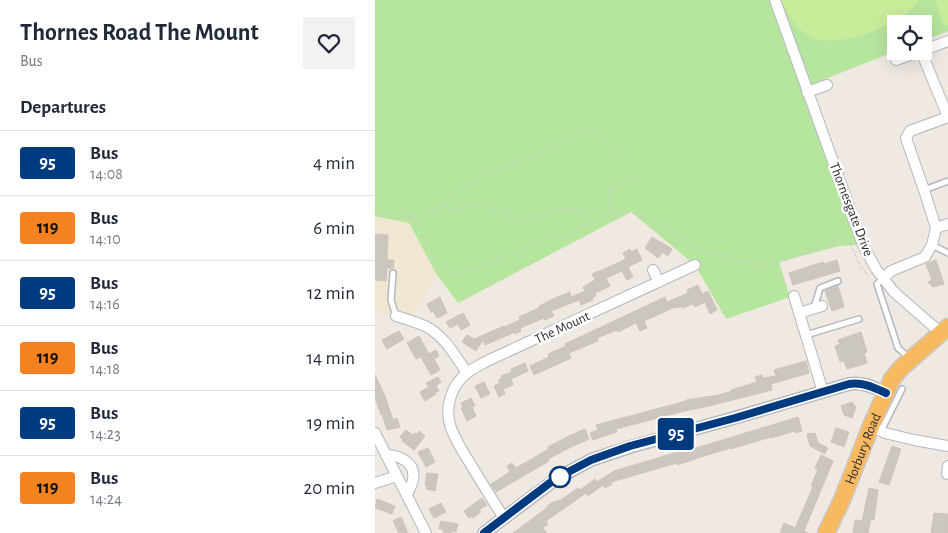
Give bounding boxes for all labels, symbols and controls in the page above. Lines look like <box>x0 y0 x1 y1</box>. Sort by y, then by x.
map controls <box>887 15 932 60</box>
button: locate <box>887 15 932 60</box>
button: heart <box>303 17 355 69</box>
text: Thornes Road The Mount <box>20 21 259 45</box>
text: Bus <box>20 53 43 69</box>
text: Departures <box>20 98 106 117</box>
text: Bus <box>90 144 118 163</box>
text: 95 <box>39 154 56 172</box>
text: 4 min <box>313 154 355 173</box>
street label: Thornesgate Drive <box>827 160 875 258</box>
text: 14:08 <box>90 166 123 182</box>
text: Bus <box>90 209 118 228</box>
text: 119 <box>37 219 58 237</box>
text: 6 min <box>313 219 355 238</box>
text: 14:10 <box>90 231 121 247</box>
text: Bus <box>90 274 118 293</box>
text: 95 <box>39 284 56 302</box>
text: 12 min <box>307 284 355 303</box>
text: 14:16 <box>90 296 120 312</box>
street label: The Mount <box>533 309 593 347</box>
text: Bus <box>90 339 118 358</box>
text: 119 <box>37 349 58 367</box>
text: 14 min <box>307 349 355 368</box>
text: 14:18 <box>90 361 120 377</box>
text: Bus <box>90 404 118 423</box>
street label: Horbury Road <box>843 411 884 487</box>
text: 95 <box>39 414 56 432</box>
text: 19 min <box>307 414 355 433</box>
line badge: 95 <box>653 418 699 450</box>
text: 95 <box>668 425 684 443</box>
text: 14:23 <box>90 426 121 442</box>
unlabelled marker <box>549 466 571 488</box>
text: Bus <box>90 469 118 488</box>
text: 119 <box>37 479 58 497</box>
text: 20 min <box>304 479 355 498</box>
text: 14:24 <box>90 491 122 507</box>

